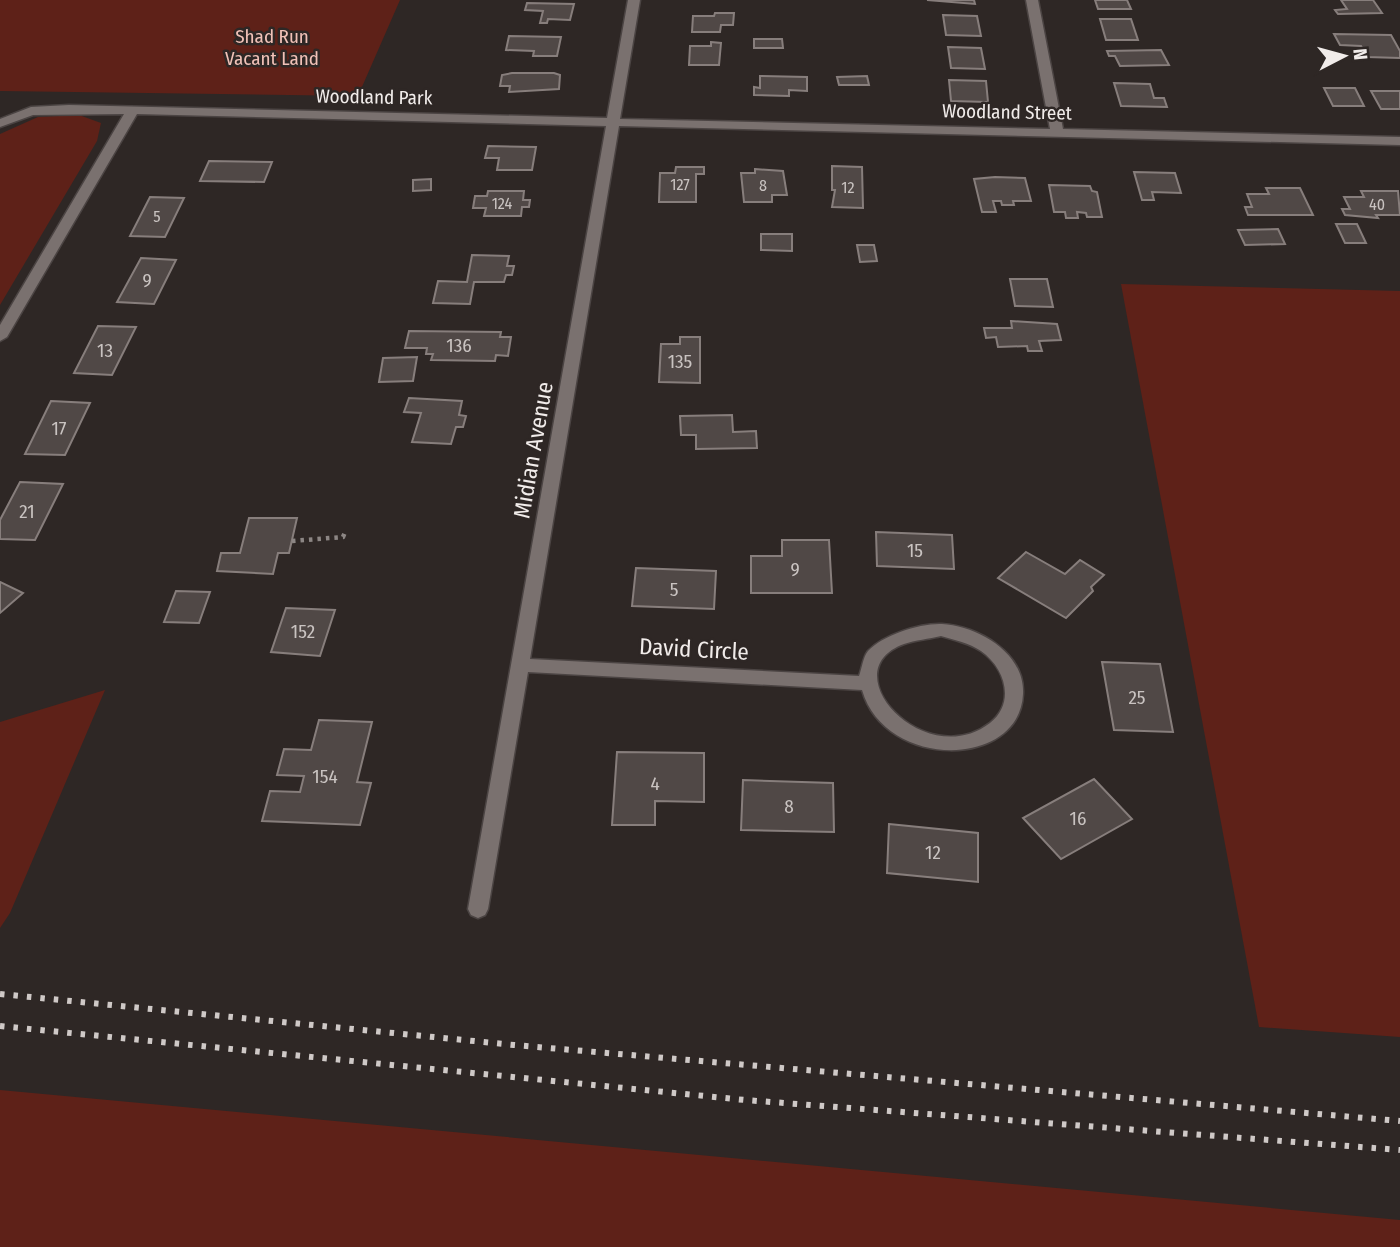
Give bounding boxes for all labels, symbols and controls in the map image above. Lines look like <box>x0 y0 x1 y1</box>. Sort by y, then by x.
north arrow <box>1309 21 1379 91</box>
park label: Shad Run Vacant Land <box>225 25 319 70</box>
text: N <box>1348 47 1372 61</box>
street label: Woodland Park <box>315 84 433 110</box>
street label: Woodland Street <box>942 99 1073 125</box>
house number: 127 <box>670 175 690 194</box>
house number: 8 <box>759 176 767 195</box>
house number: 12 <box>841 178 855 197</box>
house number: 124 <box>492 194 513 213</box>
house number: 40 <box>1369 195 1385 214</box>
house number: 5 <box>153 207 161 226</box>
house number: 9 <box>142 269 152 292</box>
house number: 136 <box>446 334 472 357</box>
house number: 13 <box>97 339 113 362</box>
house number: 135 <box>668 350 692 373</box>
street label: Midian Avenue <box>507 380 559 520</box>
house number: 17 <box>51 417 67 440</box>
house number: 21 <box>19 500 35 523</box>
house number: 15 <box>907 539 923 562</box>
house number: 9 <box>790 558 800 581</box>
house number: 5 <box>670 578 678 601</box>
house number: 152 <box>291 620 315 643</box>
street label: David Circle <box>638 632 750 666</box>
house number: 25 <box>1128 686 1146 709</box>
house number: 154 <box>312 765 338 788</box>
house number: 4 <box>650 772 660 795</box>
house number: 8 <box>784 795 794 818</box>
house number: 16 <box>1070 807 1086 830</box>
house number: 12 <box>925 841 941 864</box>

